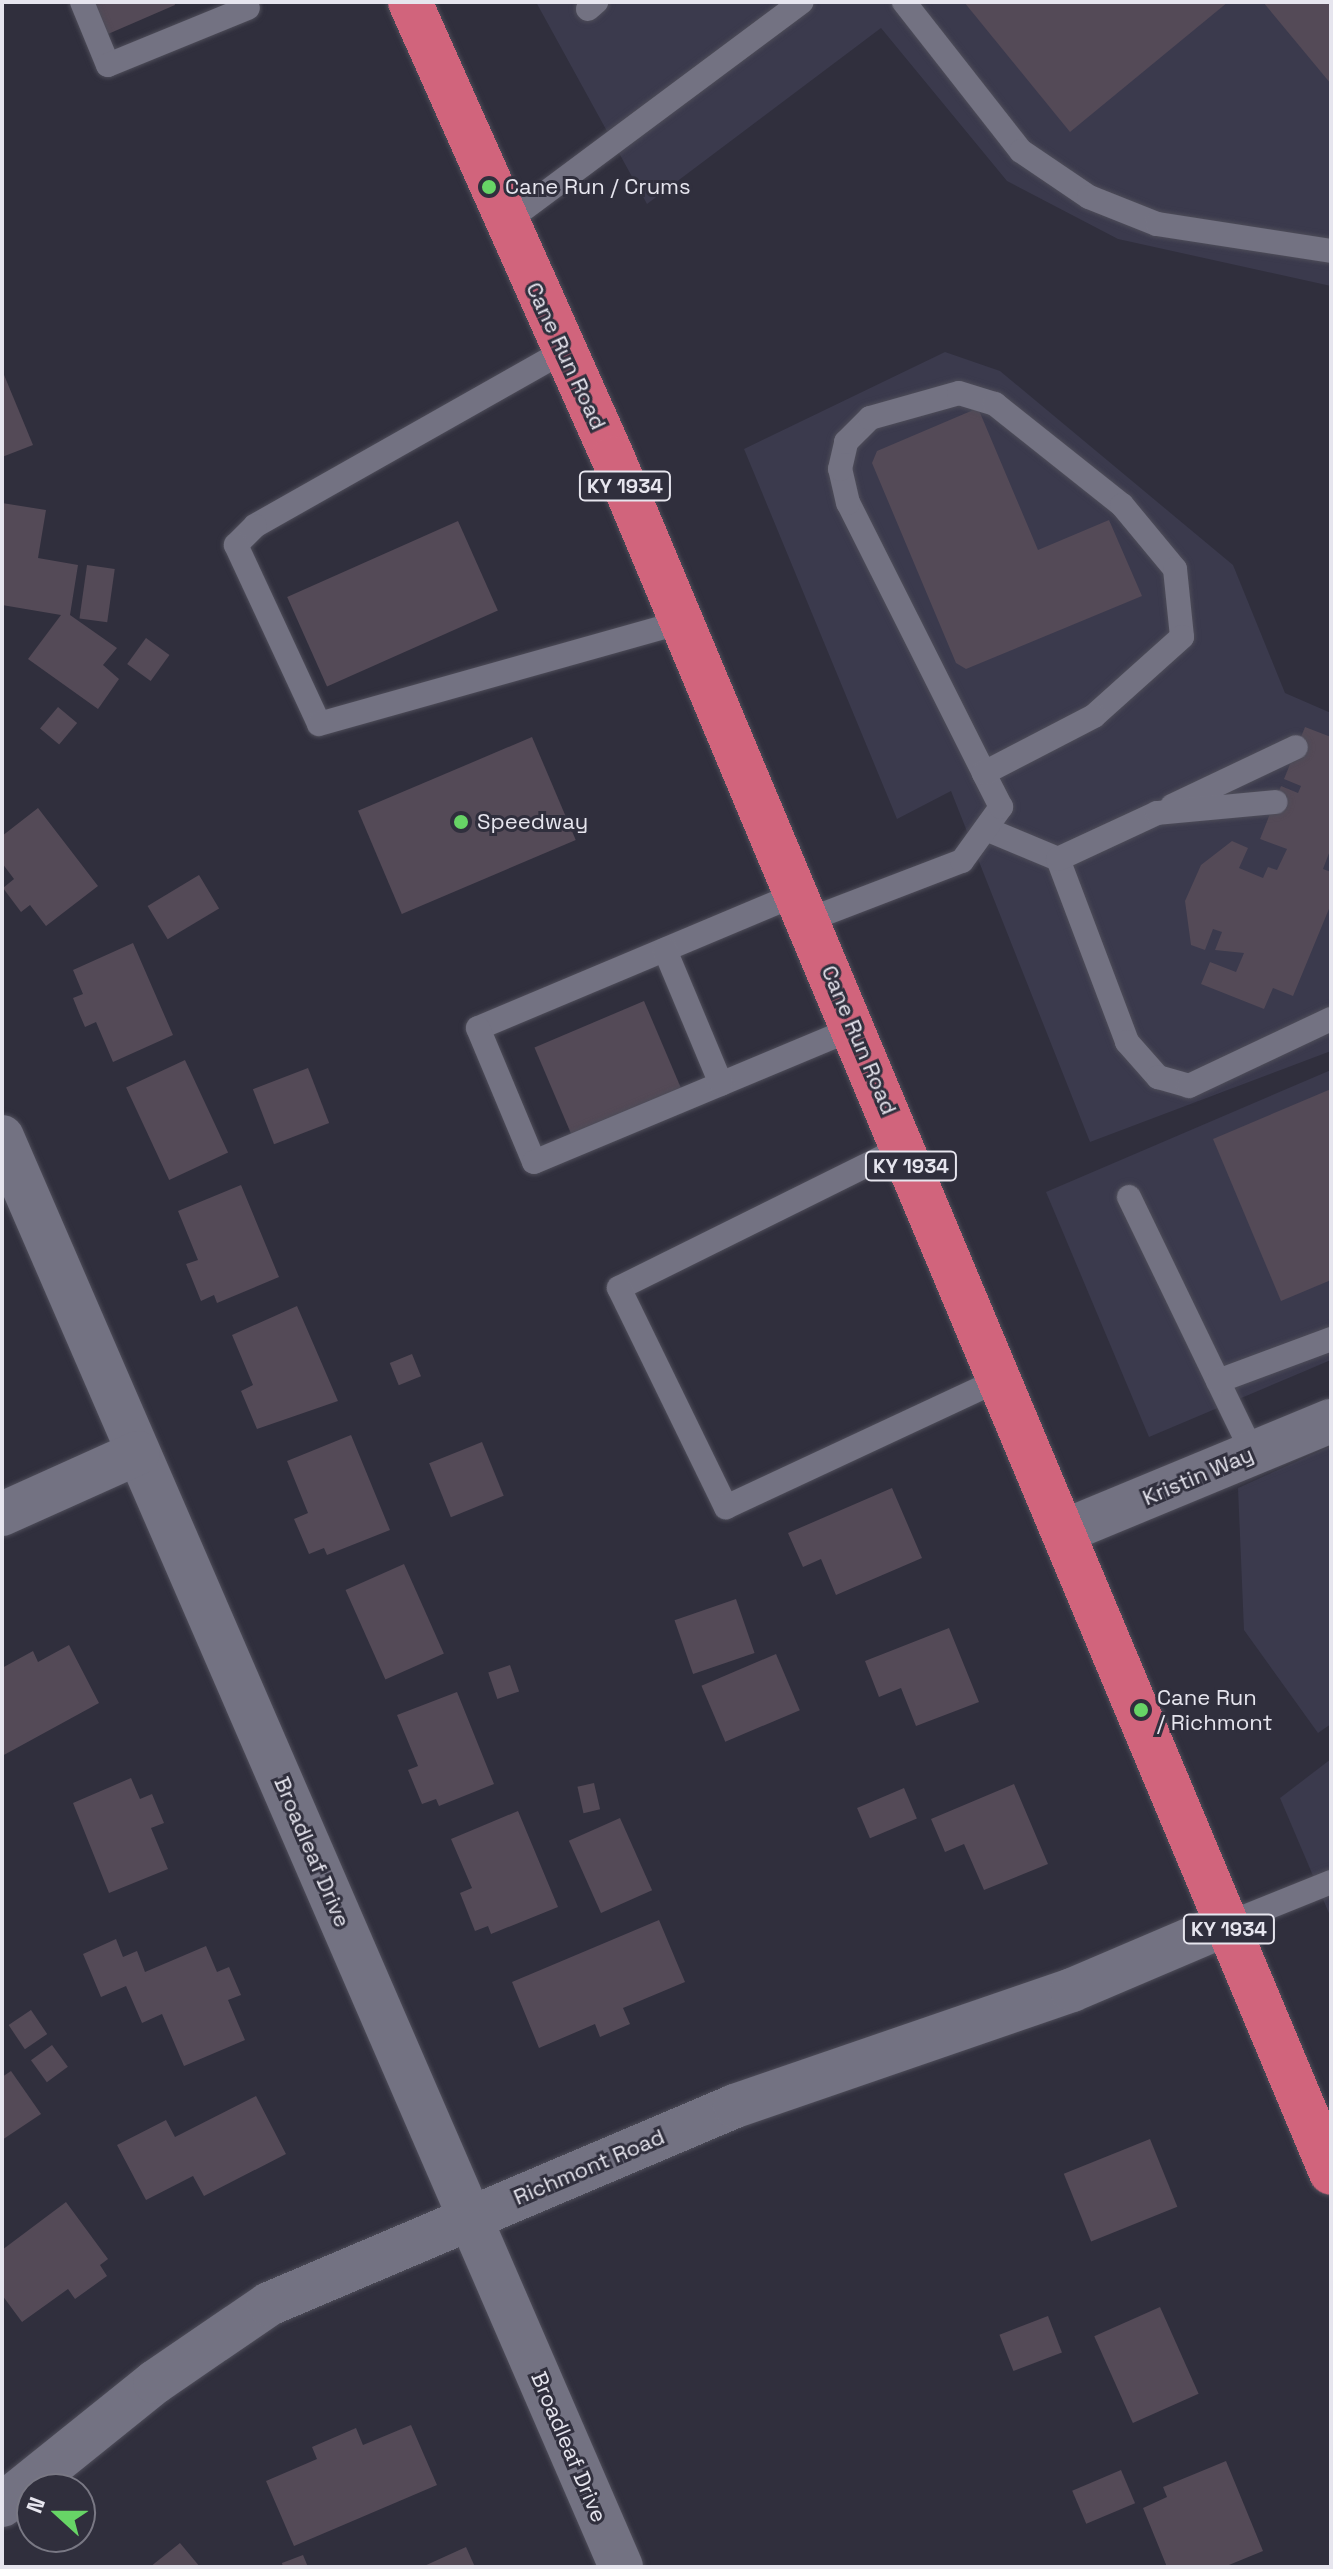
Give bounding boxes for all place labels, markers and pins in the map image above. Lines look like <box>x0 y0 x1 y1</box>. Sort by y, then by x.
place label: Cane Run / Crums <box>505 174 691 200</box>
marker: Cane Run / Crums <box>480 178 498 196</box>
place label: Speedway <box>477 809 588 835</box>
marker: Speedway <box>452 813 470 831</box>
place label: Cane Run / Richmont <box>1157 1684 1273 1736</box>
marker: Cane Run / Richmont <box>1132 1701 1150 1719</box>

